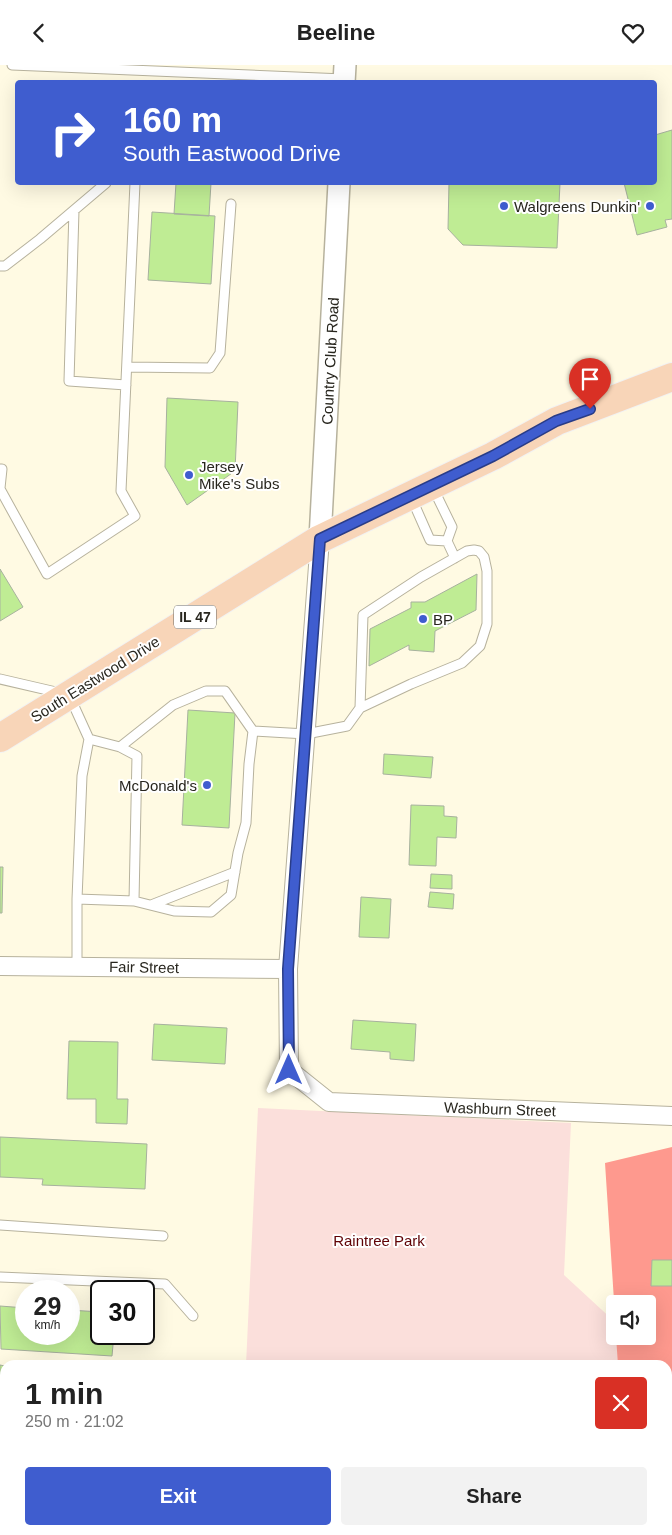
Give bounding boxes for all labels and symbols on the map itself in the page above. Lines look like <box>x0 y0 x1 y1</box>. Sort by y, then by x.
place label: Walgreens <box>514 198 585 215</box>
place label: Dunkin' <box>590 198 640 215</box>
marker: Walgreens <box>498 200 510 212</box>
marker: Dunkin' <box>644 200 656 212</box>
street label: Country Club Road <box>318 297 342 425</box>
pin <box>569 358 611 409</box>
place label: Jersey Mike's Subs <box>199 458 279 492</box>
marker: Jersey Mike's Subs <box>183 469 195 481</box>
road number: IL 47 <box>174 605 216 629</box>
place label: BP <box>433 611 453 628</box>
marker: BP <box>417 613 429 625</box>
street label: South Eastwood Drive <box>28 632 162 726</box>
place label: McDonald's <box>119 777 197 794</box>
marker: McDonald's <box>201 779 213 791</box>
street label: Fair Street <box>109 958 180 976</box>
position arrow <box>262 1043 314 1095</box>
street label: Washburn Street <box>444 1099 557 1119</box>
park label: Raintree Park <box>333 1232 425 1249</box>
speed limit sign: 30 <box>90 1280 155 1345</box>

